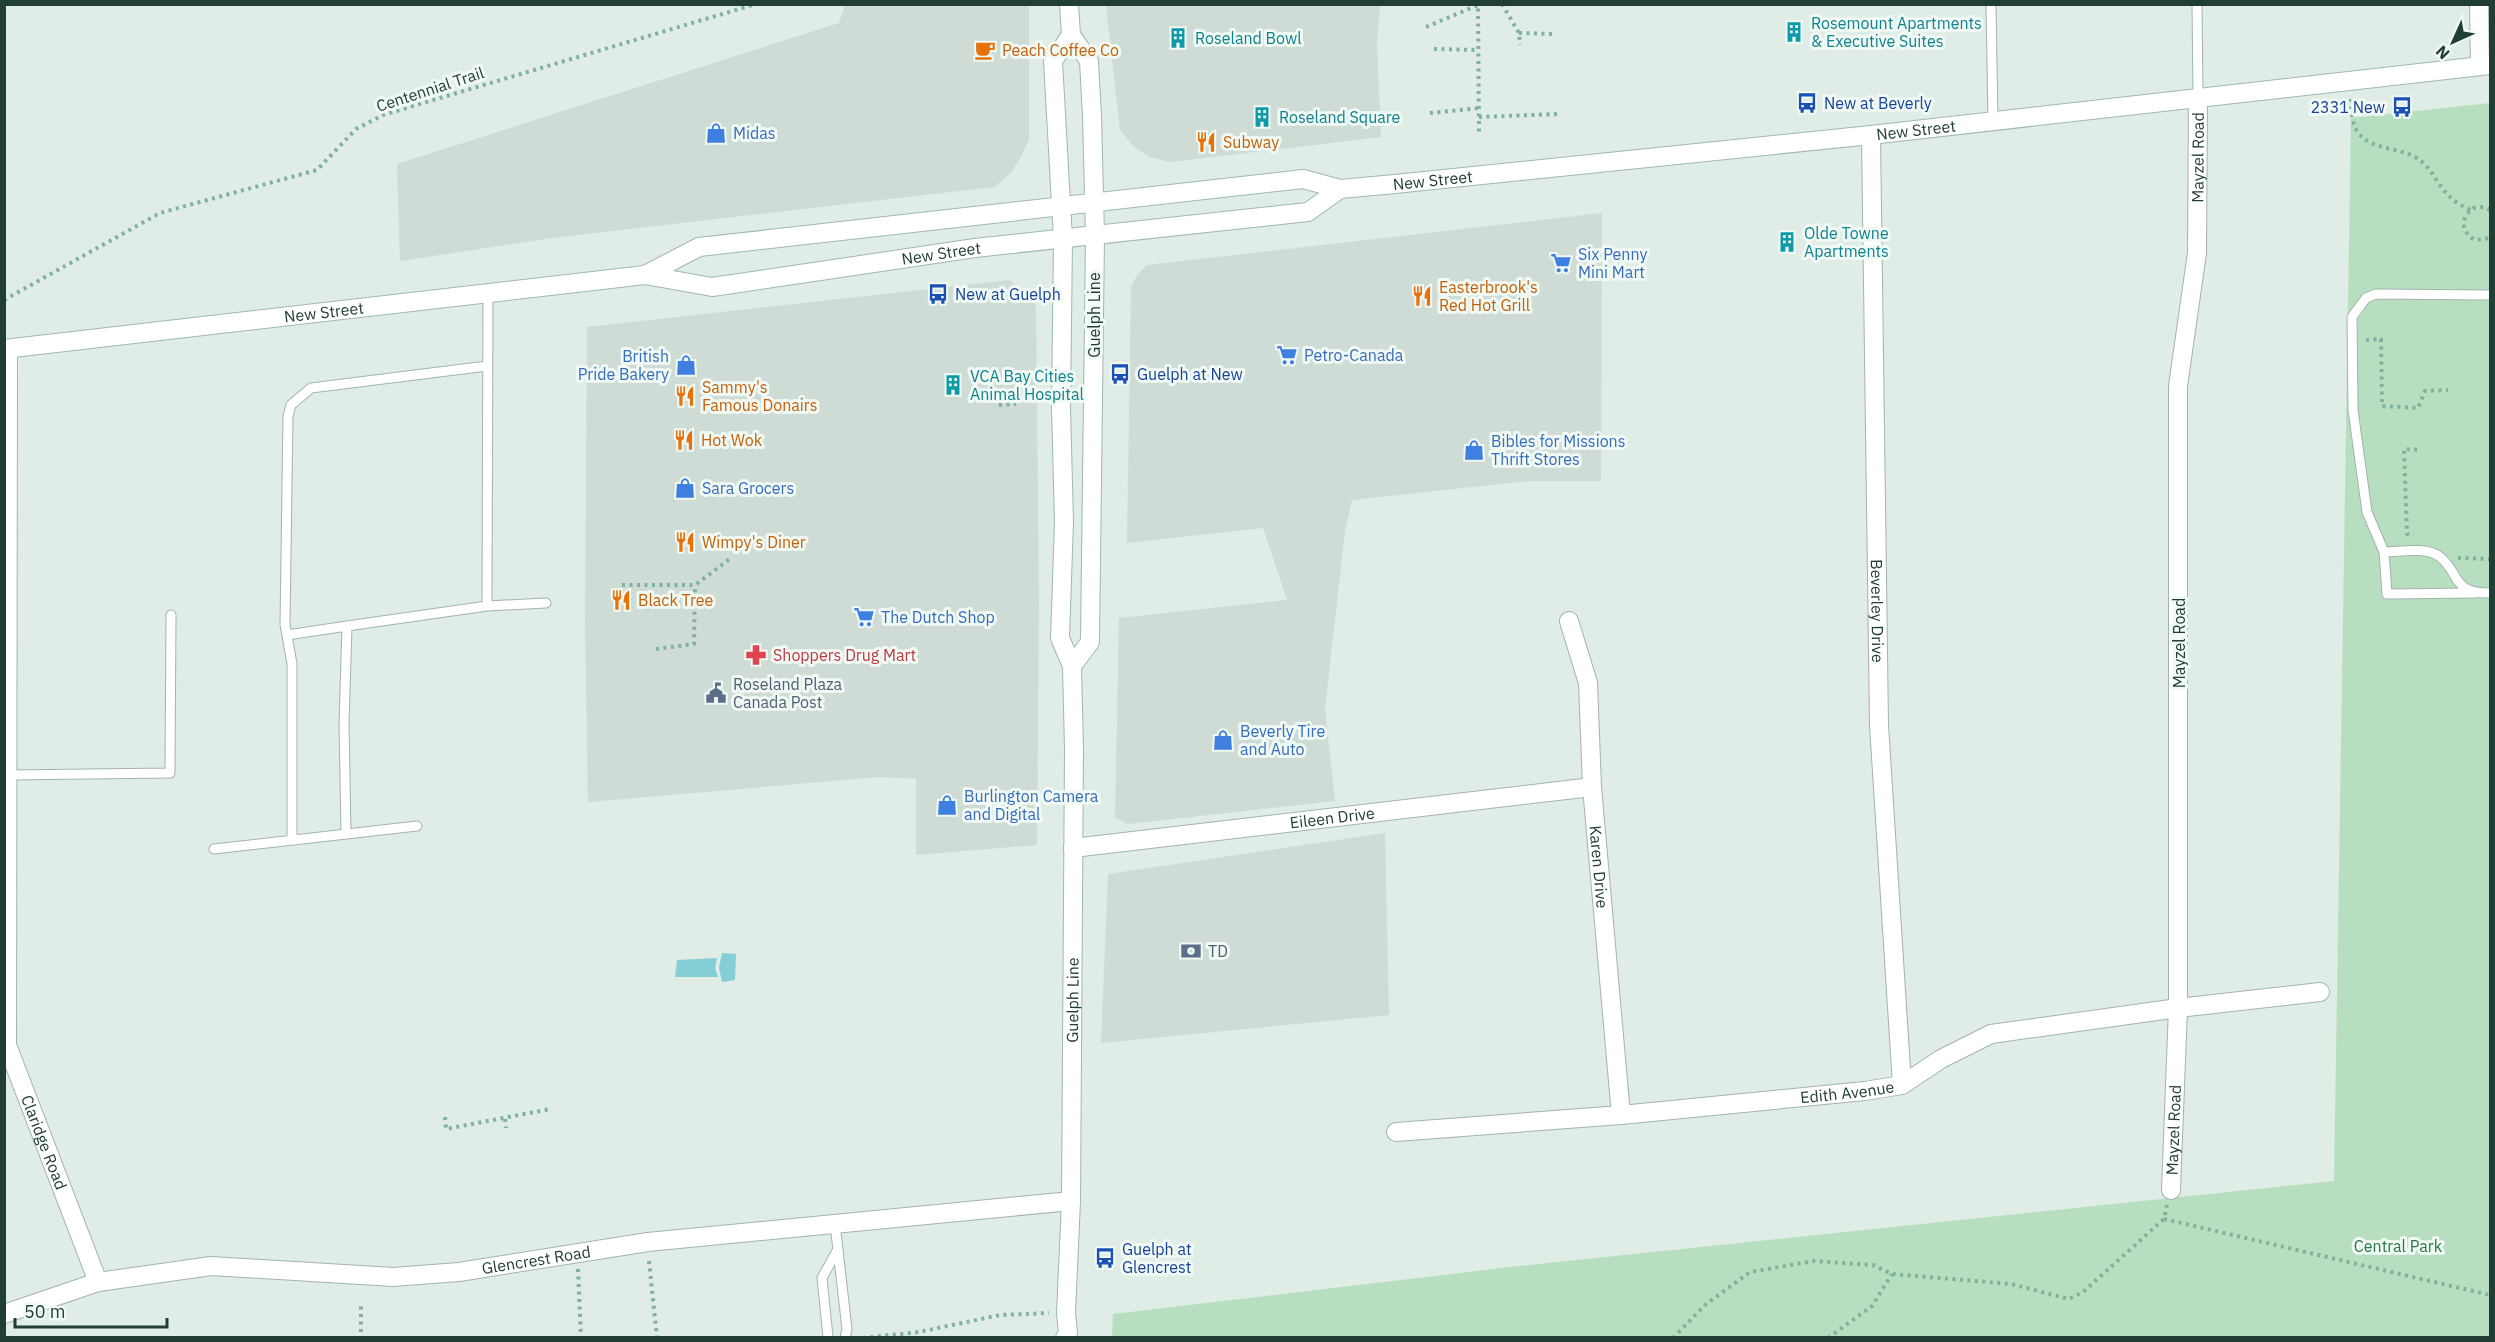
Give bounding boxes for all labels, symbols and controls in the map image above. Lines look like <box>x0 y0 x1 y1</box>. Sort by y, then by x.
north arrow <box>2423 12 2483 72</box>
place label: Rosemount Apartments & Executive Suites <box>1811 13 1982 51</box>
building icon: Rosemount Apartments & Executive Suites <box>1782 20 1806 44</box>
building icon: Roseland Bowl <box>1166 26 1190 50</box>
place label: Roseland Bowl <box>1195 28 1302 48</box>
cafe icon: Peach Coffee Co <box>973 38 997 62</box>
place label: Peach Coffee Co <box>1002 40 1119 60</box>
text: N <box>2431 41 2454 64</box>
street label: Centennial Trail <box>374 62 486 116</box>
bus stop icon: New at Beverly <box>1795 91 1819 115</box>
place label: New at Beverly <box>1824 93 1932 113</box>
bus stop icon: 2331 New <box>2390 95 2414 119</box>
place label: 2331 New <box>2311 97 2385 117</box>
building icon: Roseland Square <box>1250 105 1274 129</box>
place label: Roseland Square <box>1279 107 1401 127</box>
street label: Mayzel Road <box>2187 112 2208 203</box>
street label: New Street <box>1875 115 1957 144</box>
shop icon: Midas <box>704 121 728 145</box>
place label: Midas <box>733 123 776 143</box>
restaurant icon: Subway <box>1194 130 1218 154</box>
place label: Subway <box>1223 132 1279 152</box>
street label: New Street <box>1392 166 1473 194</box>
place label: Olde Towne Apartments <box>1804 223 1889 261</box>
building icon: Olde Towne Apartments <box>1775 230 1799 254</box>
street label: New Street <box>900 237 982 269</box>
place label: Six Penny Mini Mart <box>1578 244 1647 282</box>
supermarket icon: Six Penny Mini Mart <box>1549 251 1573 275</box>
street label: Guelph Line <box>1084 272 1104 358</box>
place label: Easterbrook's Red Hot Grill <box>1439 277 1538 315</box>
bus stop icon: New at Guelph <box>926 282 950 306</box>
place label: New at Guelph <box>955 284 1061 304</box>
restaurant icon: Easterbrook's Red Hot Grill <box>1410 284 1434 308</box>
street label: New Street <box>283 298 365 327</box>
supermarket icon: Petro-Canada <box>1275 343 1299 367</box>
place label: Petro-Canada <box>1304 345 1404 365</box>
place label: British Pride Bakery <box>578 346 669 384</box>
shop icon: British Pride Bakery <box>674 353 698 377</box>
bus stop icon: Guelph at New <box>1108 362 1132 386</box>
place label: Guelph at New <box>1137 364 1243 384</box>
place label: VCA Bay Cities Animal Hospital <box>970 366 1084 404</box>
building icon: VCA Bay Cities Animal Hospital <box>941 373 965 397</box>
place label: Sammy's Famous Donairs <box>702 377 817 415</box>
restaurant icon: Sammy's Famous Donairs <box>673 384 697 408</box>
restaurant icon: Hot Wok <box>672 428 696 452</box>
place label: Hot Wok <box>701 430 763 450</box>
place label: Bibles for Missions Thrift Stores <box>1491 431 1625 469</box>
shop icon: Bibles for Missions Thrift Stores <box>1462 438 1486 462</box>
shop icon: Sara Grocers <box>673 476 697 500</box>
place label: Sara Grocers <box>702 478 794 498</box>
restaurant icon: Wimpy's Diner <box>673 530 697 554</box>
place label: Wimpy's Diner <box>702 532 806 552</box>
street label: Beverley Drive <box>1867 559 1888 663</box>
restaurant icon: Black Tree <box>609 588 633 612</box>
place label: Black Tree <box>638 590 714 610</box>
street label: Mayzel Road <box>2169 598 2189 688</box>
supermarket icon: The Dutch Shop <box>852 605 876 629</box>
place label: The Dutch Shop <box>881 607 995 627</box>
pharmacy icon: Shoppers Drug Mart <box>744 643 768 667</box>
place label: Shoppers Drug Mart <box>773 645 916 665</box>
place label: Roseland Plaza Canada Post <box>733 674 843 712</box>
public building icon: Roseland Plaza Canada Post <box>704 681 728 705</box>
place label: Beverly Tire and Auto <box>1240 721 1325 759</box>
shop icon: Beverly Tire and Auto <box>1211 728 1235 752</box>
place label: Burlington Camera and Digital <box>964 786 1099 824</box>
shop icon: Burlington Camera and Digital <box>935 793 959 817</box>
street label: Eileen Drive <box>1289 803 1376 832</box>
street label: Karen Drive <box>1585 824 1613 909</box>
bank icon: TD <box>1179 939 1203 963</box>
place label: TD <box>1208 941 1228 961</box>
street label: Guelph Line <box>1062 957 1083 1043</box>
street label: Edith Avenue <box>1799 1076 1896 1107</box>
street label: Mayzel Road <box>2162 1084 2185 1176</box>
street label: Claridge Road <box>17 1092 71 1192</box>
park label: Central Park <box>2354 1236 2443 1256</box>
place label: Guelph at Glencrest <box>1122 1239 1192 1277</box>
street label: Glencrest Road <box>480 1241 592 1278</box>
bus stop icon: Guelph at Glencrest <box>1093 1246 1117 1270</box>
scale bar <box>15 1291 166 1329</box>
text: 50 m <box>24 1300 66 1323</box>

